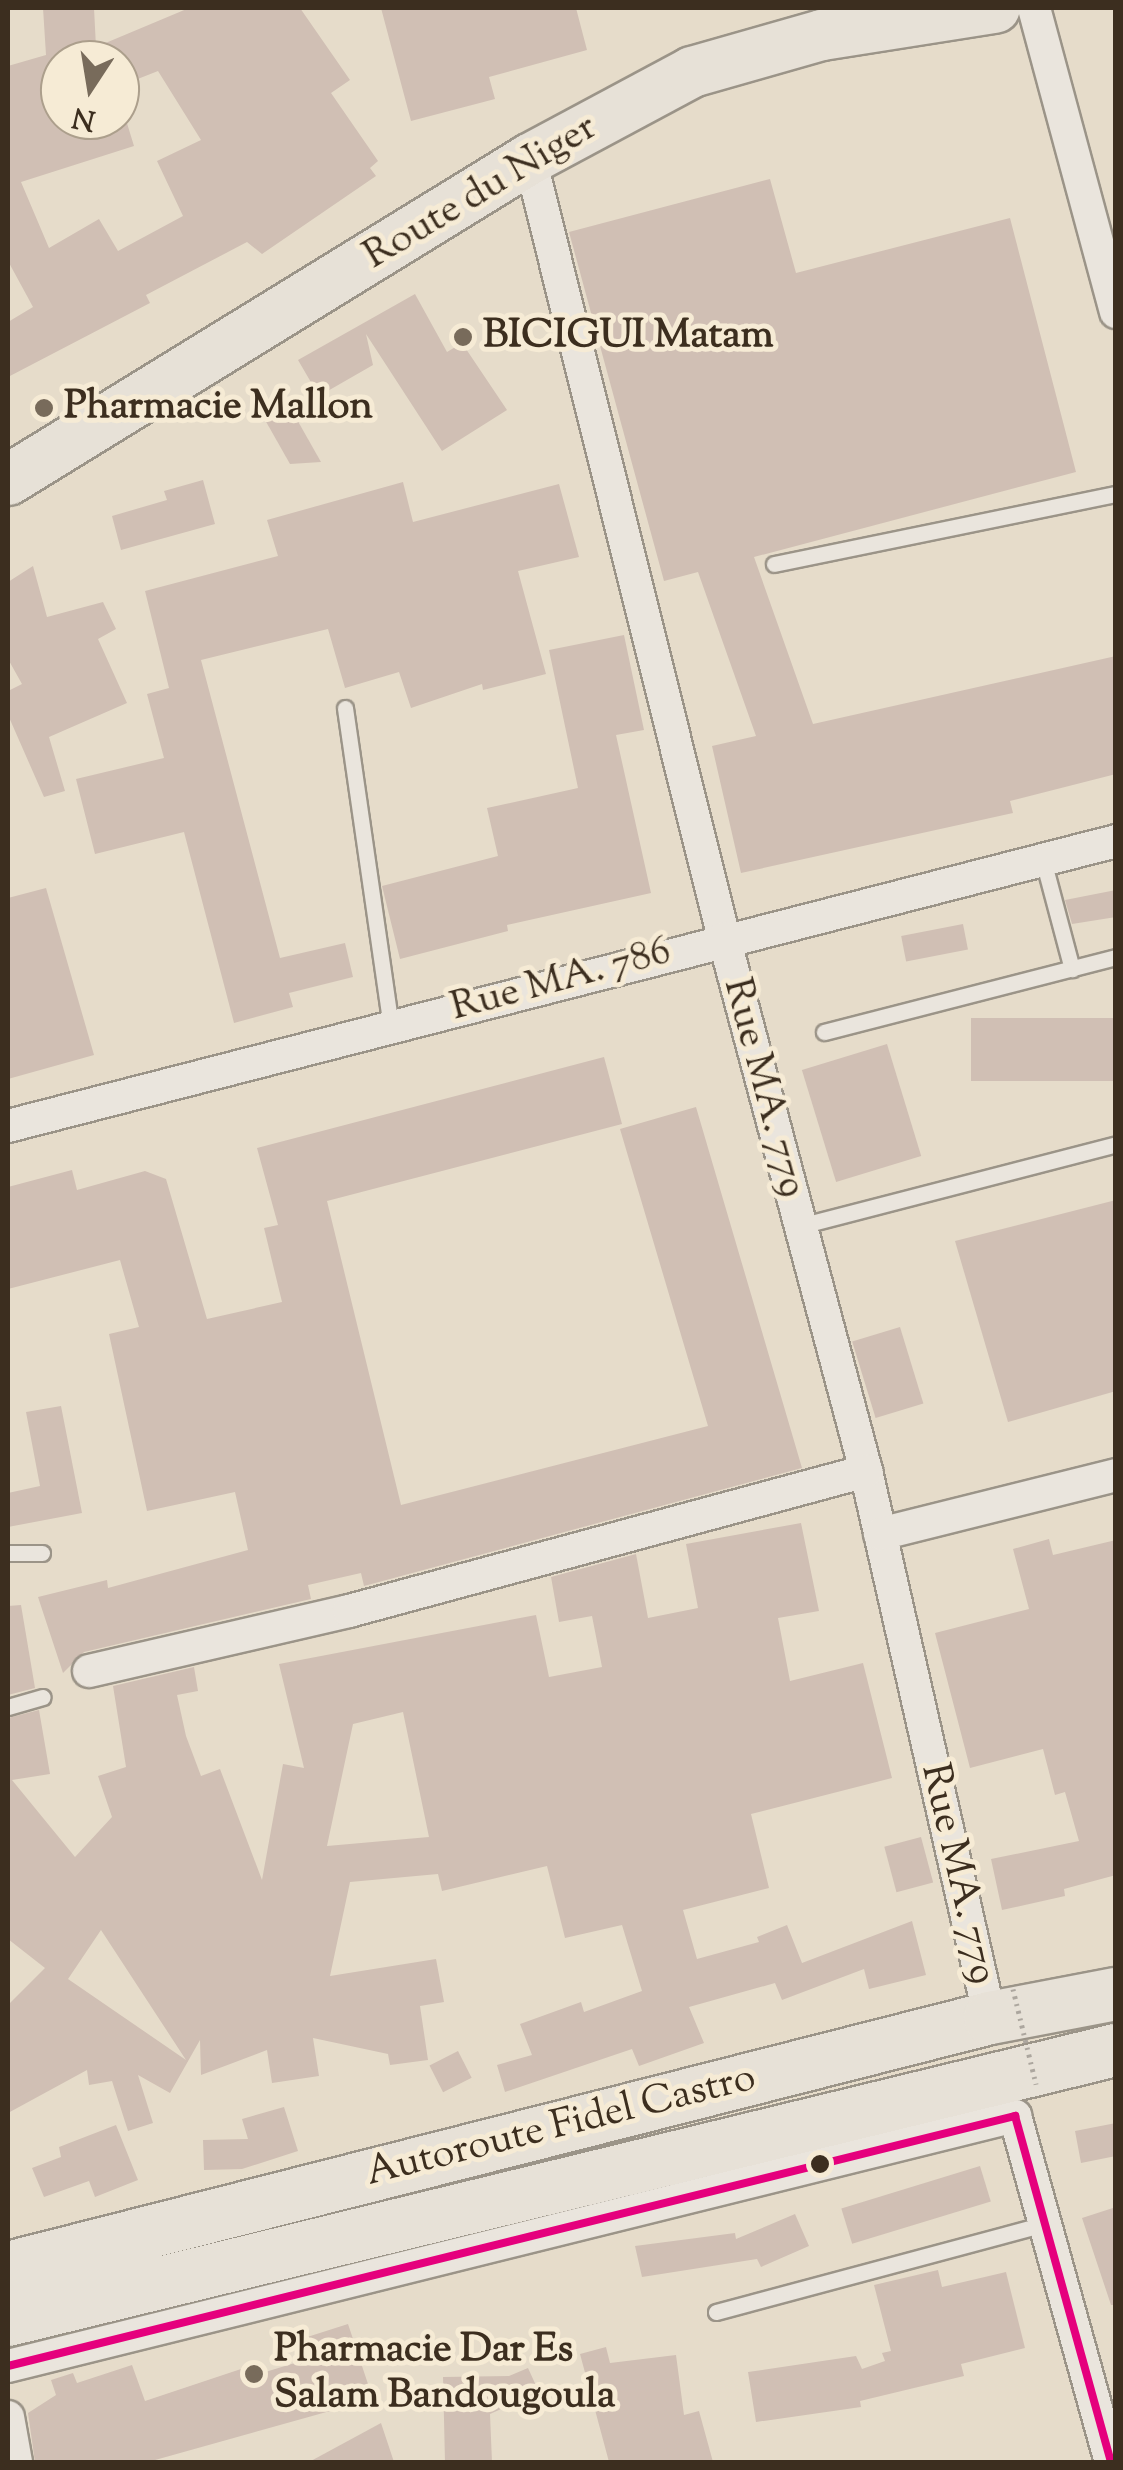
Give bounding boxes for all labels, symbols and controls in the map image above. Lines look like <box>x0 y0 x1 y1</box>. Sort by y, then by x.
north arrow <box>40 40 140 140</box>
text: N <box>69 96 99 139</box>
street label: Route du Niger <box>356 105 606 281</box>
place label: BICIGUI Matam <box>483 313 774 361</box>
marker: BICIGUI Matam <box>452 326 474 348</box>
place label: Pharmacie Mallon <box>64 384 373 432</box>
marker: Pharmacie Mallon <box>33 397 55 419</box>
street label: Rue MA. 786 <box>446 929 676 1033</box>
street label: Rue MA. 779 <box>711 973 815 1203</box>
street label: Rue MA. 779 <box>908 1759 1006 1989</box>
street label: Autoroute Fidel Castro <box>361 2055 761 2199</box>
unlabelled marker <box>810 2154 830 2174</box>
place label: Pharmacie Dar Es Salam Bandougoula <box>274 2327 615 2421</box>
marker: Pharmacie Dar Es Salam Bandougoula <box>243 2363 265 2385</box>

